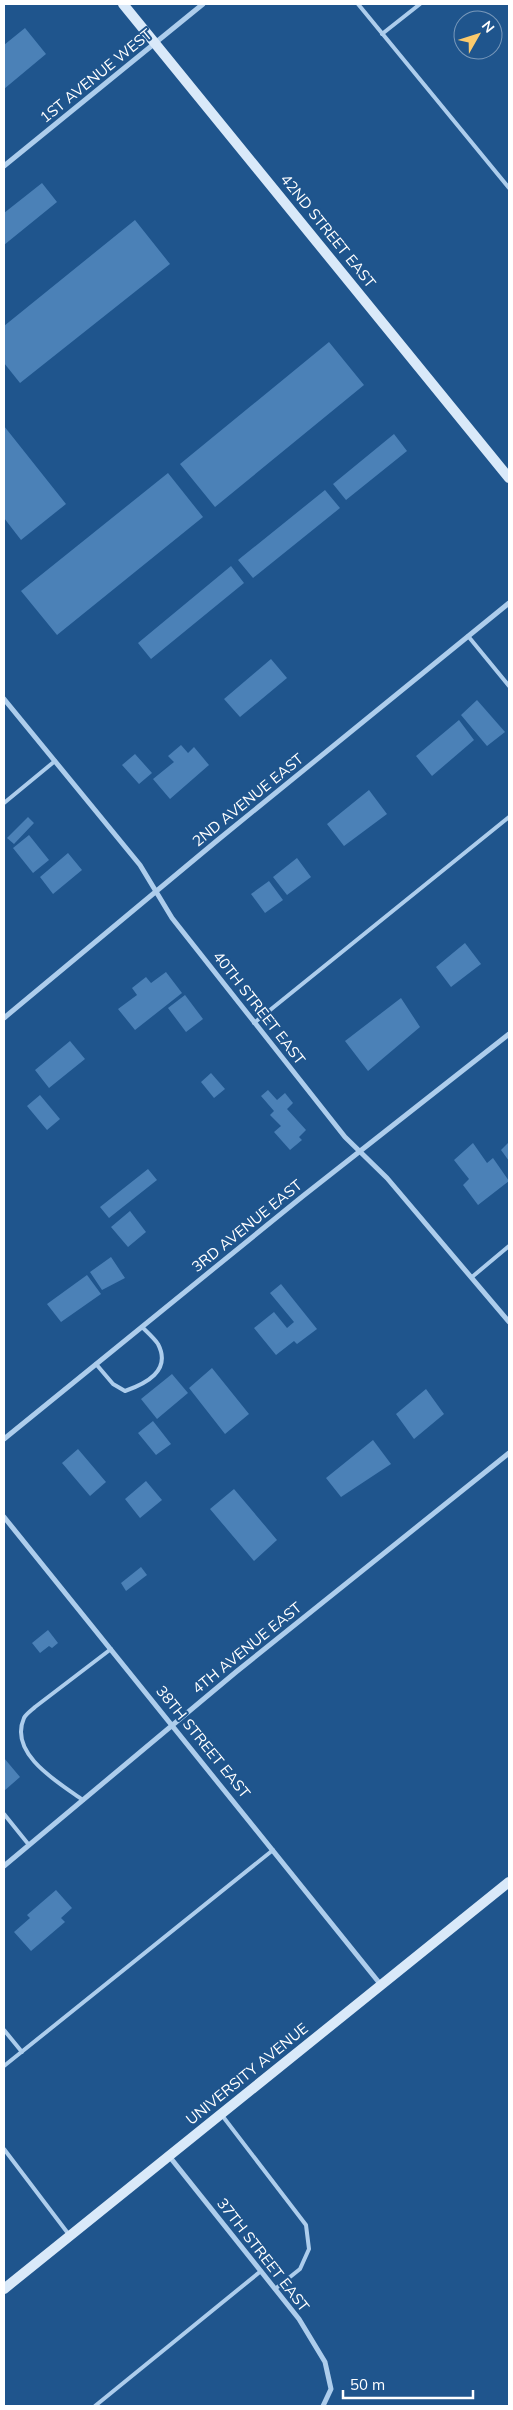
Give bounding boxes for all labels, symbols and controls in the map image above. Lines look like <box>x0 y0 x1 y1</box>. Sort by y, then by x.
north arrow <box>453 10 503 60</box>
text: N <box>478 17 498 37</box>
street label: 1ST AVENUE WEST <box>36 24 156 127</box>
street label: 42ND STREET EAST <box>277 170 380 291</box>
street label: 2ND AVENUE EAST <box>188 749 307 850</box>
street label: 40TH STREET EAST <box>209 947 310 1068</box>
street label: 3RD AVENUE EAST <box>188 1175 306 1276</box>
street label: 4TH AVENUE EAST <box>188 1598 305 1698</box>
street label: 38TH STREET EAST <box>152 1682 255 1802</box>
street label: UNIVERSITY AVENUE <box>182 2018 312 2129</box>
street label: 37TH STREET EAST <box>213 2194 314 2315</box>
scale bar <box>343 2368 473 2400</box>
text: 50 m <box>350 2375 385 2394</box>

